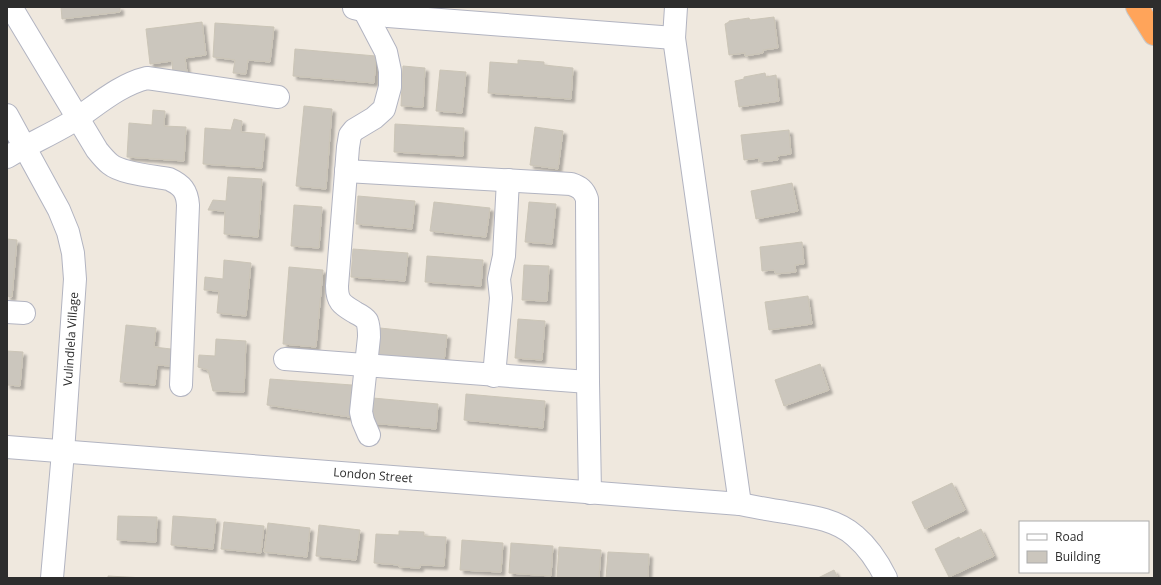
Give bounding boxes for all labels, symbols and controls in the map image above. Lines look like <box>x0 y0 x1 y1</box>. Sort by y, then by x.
street label: Vulindlela Village <box>59 291 82 386</box>
street label: London Street <box>333 463 413 487</box>
legend <box>1019 521 1149 573</box>
text: Road <box>1055 528 1084 545</box>
text: Building <box>1055 548 1101 565</box>

